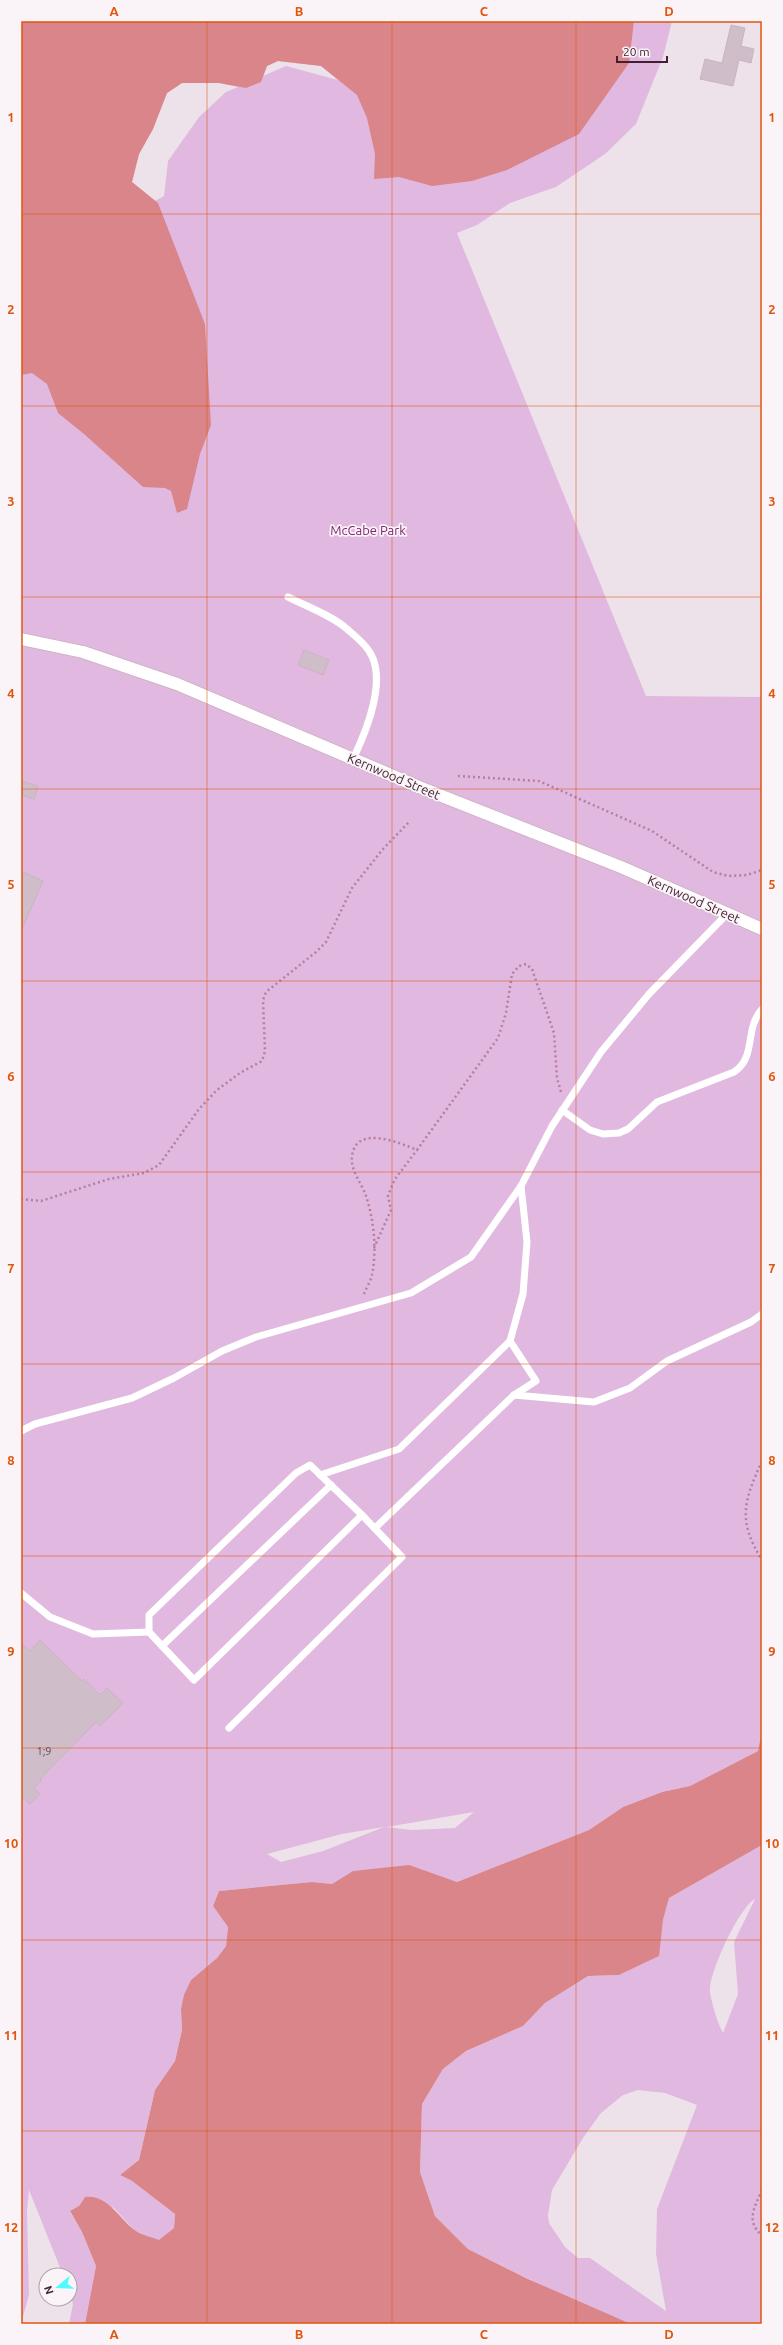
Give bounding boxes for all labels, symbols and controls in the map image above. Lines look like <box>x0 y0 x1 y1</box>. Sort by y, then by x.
text: A <box>109 4 119 18</box>
text: B <box>295 4 304 18</box>
text: C <box>480 4 489 18</box>
text: D <box>664 4 674 18</box>
scale bar <box>617 38 667 64</box>
text: 20 m <box>623 45 650 58</box>
text: 1 <box>7 110 15 124</box>
text: 1 <box>768 110 776 124</box>
text: 2 <box>7 302 15 316</box>
text: 2 <box>768 302 776 316</box>
text: 3 <box>7 494 15 508</box>
text: 3 <box>768 494 776 508</box>
park label: McCabe Park <box>330 523 406 537</box>
text: 4 <box>7 686 15 700</box>
text: 4 <box>768 686 776 700</box>
street label: Kernwood Street <box>345 750 443 802</box>
street label: Kernwood Street <box>646 872 742 926</box>
text: 5 <box>7 877 15 891</box>
text: 5 <box>768 877 776 891</box>
text: 6 <box>7 1069 15 1083</box>
text: 6 <box>768 1069 776 1083</box>
text: 7 <box>7 1261 15 1275</box>
text: 7 <box>768 1261 776 1275</box>
text: 8 <box>7 1453 15 1467</box>
text: 8 <box>768 1453 776 1467</box>
text: 9 <box>7 1644 15 1658</box>
text: 9 <box>768 1644 776 1658</box>
house number: 1;9 <box>36 1745 52 1757</box>
text: 10 <box>4 1836 18 1850</box>
text: 10 <box>765 1836 779 1850</box>
text: 11 <box>4 2028 18 2042</box>
text: 11 <box>765 2028 779 2042</box>
text: 12 <box>4 2220 18 2234</box>
text: 12 <box>765 2220 779 2234</box>
north arrow <box>38 2267 78 2307</box>
text: N <box>42 2284 56 2296</box>
text: A <box>109 2327 119 2341</box>
text: B <box>295 2327 304 2341</box>
text: C <box>480 2327 489 2341</box>
text: D <box>664 2327 674 2341</box>

